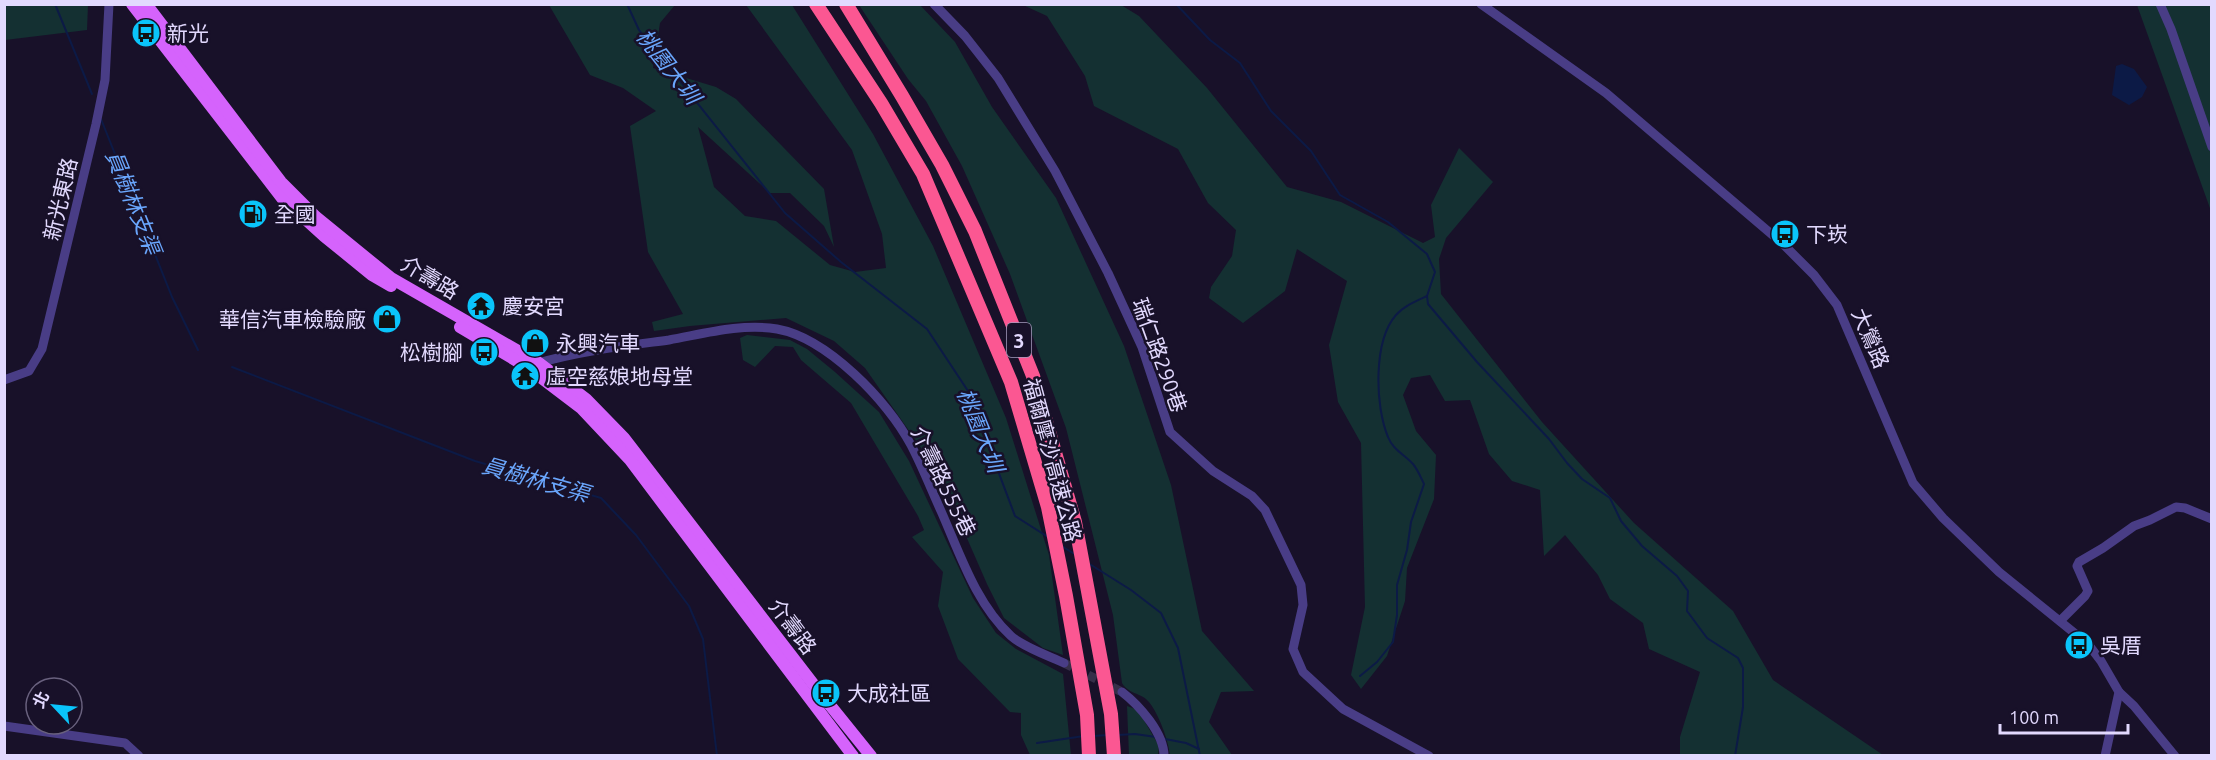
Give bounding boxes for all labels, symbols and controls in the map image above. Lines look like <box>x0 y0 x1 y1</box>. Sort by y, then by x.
bus stop icon: 新光 <box>130 17 162 49</box>
place label: 新光 <box>167 21 209 45</box>
water label: 桃園大圳 <box>632 24 708 111</box>
water label: 員樹林支渠 <box>102 146 167 260</box>
street label: 新光東路 <box>39 155 81 243</box>
fuel station icon: 全國 <box>237 198 269 230</box>
place label: 全國 <box>274 202 316 226</box>
bus stop icon: 下崁 <box>1769 218 1801 250</box>
place label: 下崁 <box>1806 222 1848 246</box>
street label: 介壽路 <box>397 250 463 304</box>
temple icon: 慶安宮 <box>465 290 497 322</box>
place label: 慶安宮 <box>502 294 565 318</box>
street label: 瑞仁路290巷 <box>1128 295 1192 415</box>
shop icon: 華信汽車檢驗廠 <box>371 303 403 335</box>
street label: 大鶯路 <box>1848 304 1894 372</box>
place label: 華信汽車檢驗廠 <box>219 307 366 331</box>
road number: 3 <box>1007 323 1031 357</box>
shop icon: 永興汽車 <box>519 327 551 359</box>
place label: 永興汽車 <box>556 331 640 355</box>
bus stop icon: 松樹腳 <box>468 336 500 368</box>
place label: 松樹腳 <box>400 340 463 364</box>
temple icon: 虛空慈娘地母堂 <box>509 360 541 392</box>
place label: 虛空慈娘地母堂 <box>546 364 693 388</box>
street label: 福爾摩沙高速公路 <box>1020 376 1086 544</box>
water label: 桃園大圳 <box>953 385 1010 478</box>
street label: 介壽路555巷 <box>907 422 981 540</box>
water label: 員樹林支渠 <box>480 452 595 507</box>
street label: 介壽路 <box>764 594 822 658</box>
bus stop icon: 吳厝 <box>2063 629 2095 661</box>
place label: 吳厝 <box>2100 633 2142 657</box>
north arrow <box>24 676 84 736</box>
bus stop icon: 大成社區 <box>810 677 842 709</box>
place label: 大成社區 <box>847 681 931 705</box>
text: 北 <box>29 688 52 711</box>
scale bar <box>2000 697 2128 735</box>
text: 100 m <box>2009 707 2059 727</box>

